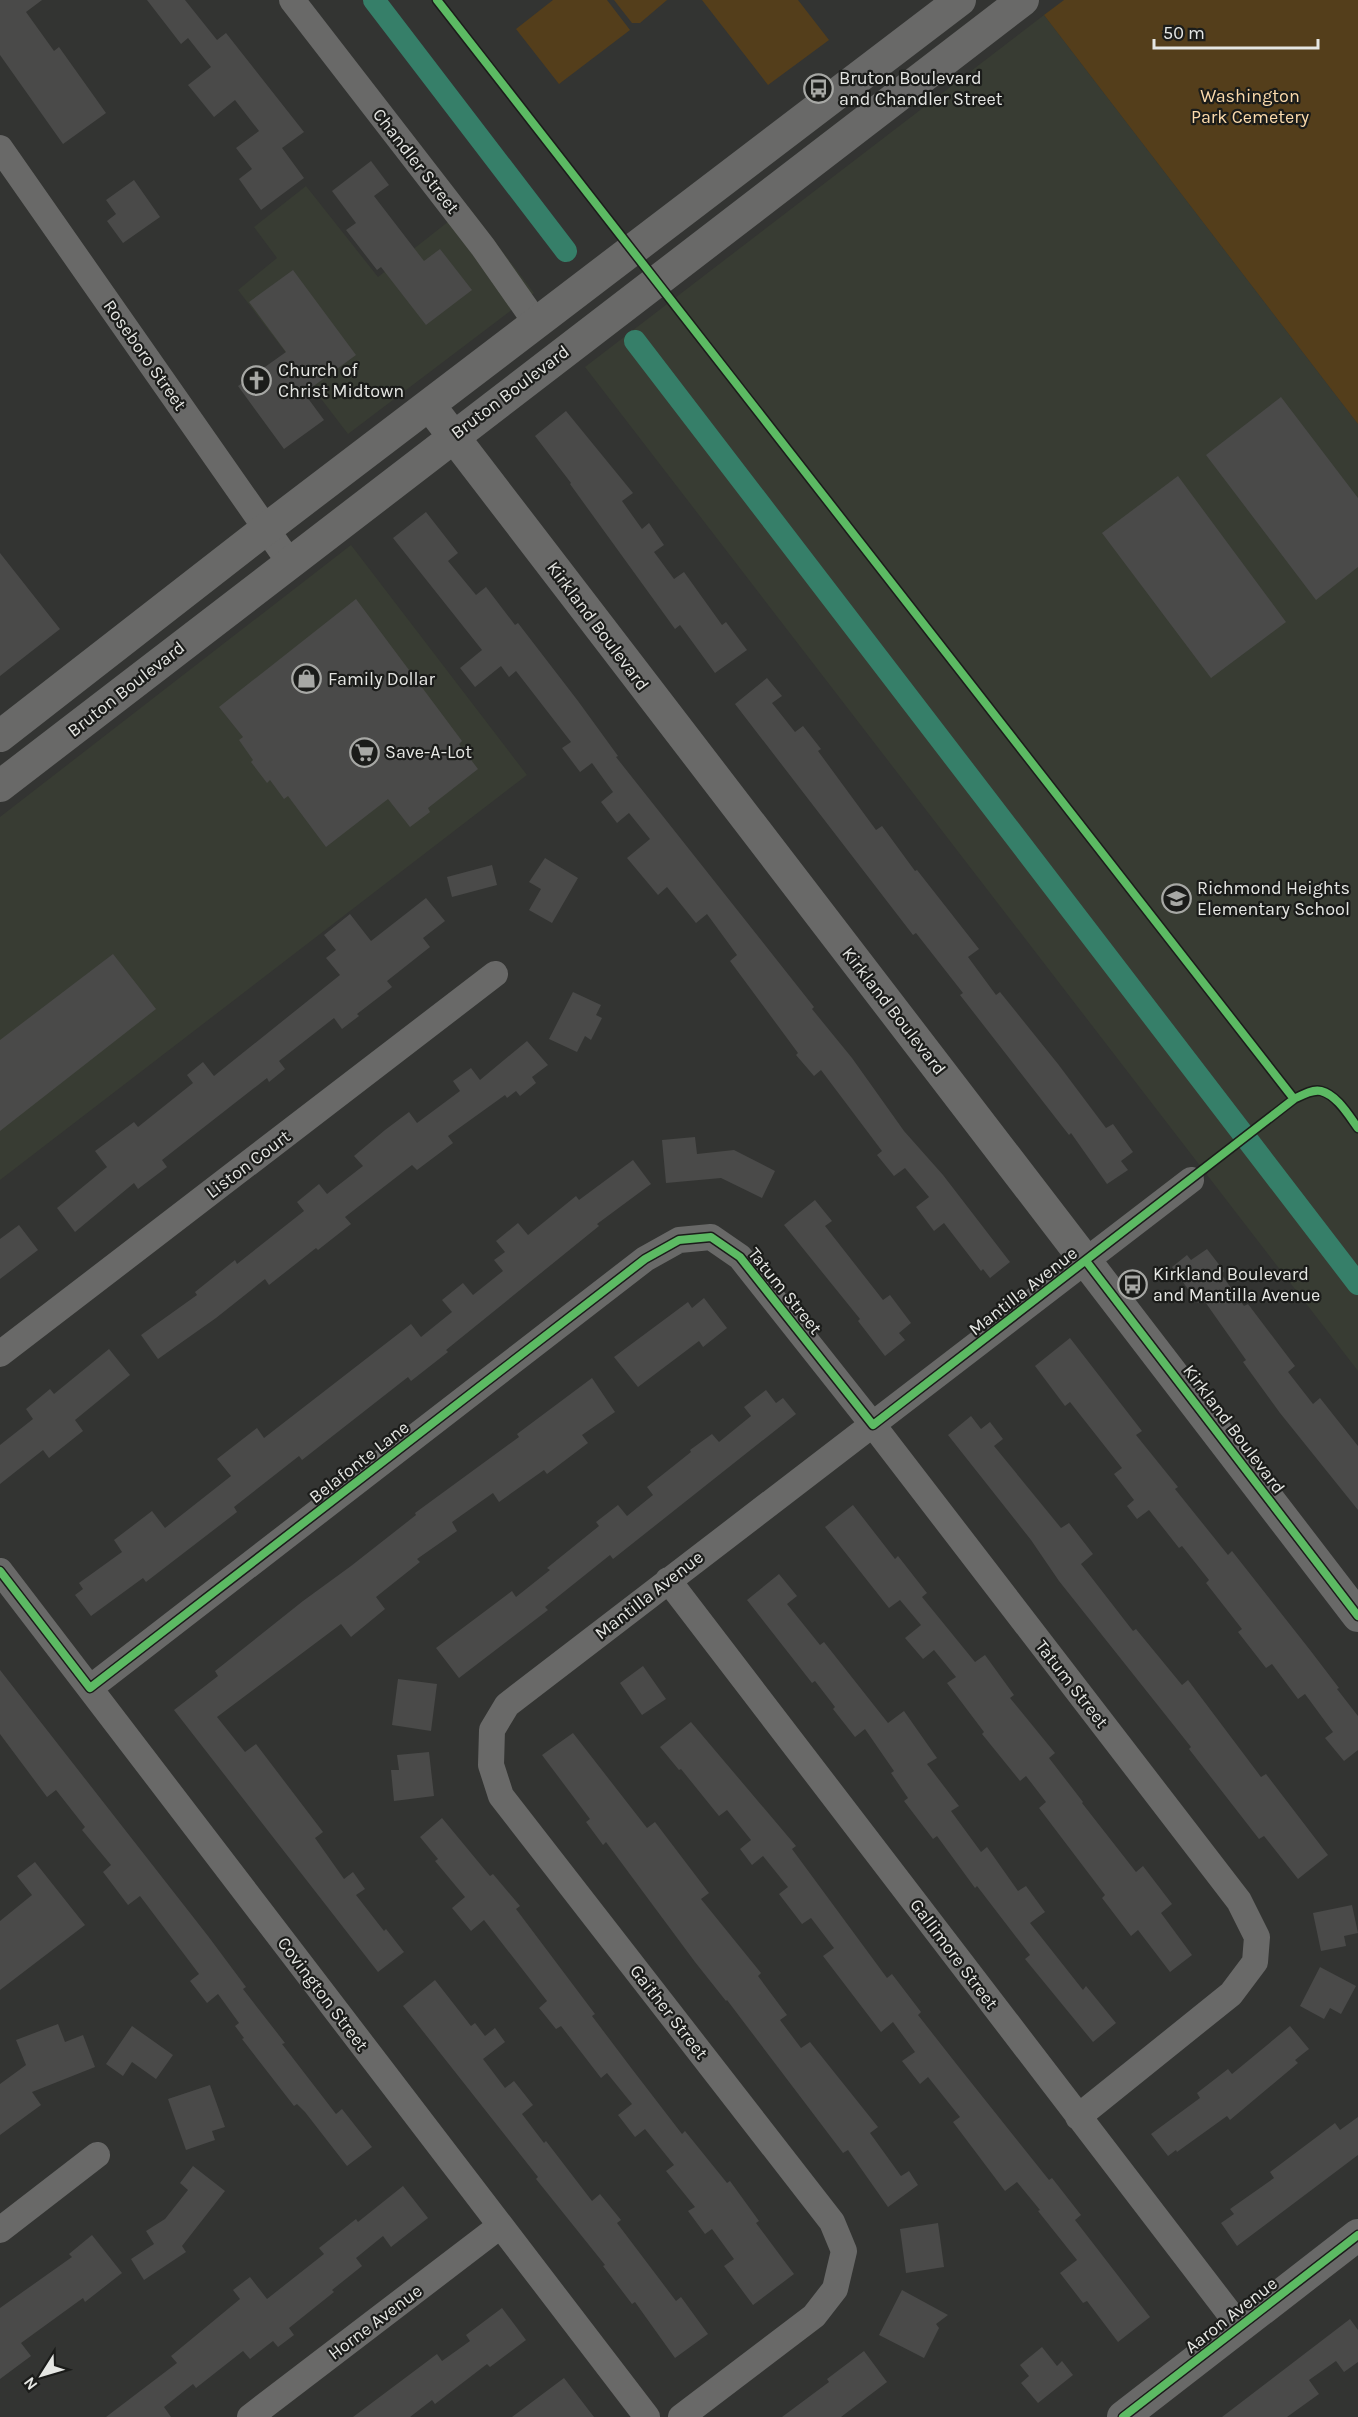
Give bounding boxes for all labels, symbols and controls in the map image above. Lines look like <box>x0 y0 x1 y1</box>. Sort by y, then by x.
scale bar <box>1154 12 1318 50</box>
text: 50 m <box>1163 22 1205 44</box>
place label: Bruton Boulevard and Chandler Street <box>839 67 1003 110</box>
bus stop icon: Bruton Boulevard and Chandler Street <box>802 72 834 104</box>
park label: Washington Park Cemetery <box>1191 85 1310 128</box>
street label: Chandler Street <box>368 104 464 218</box>
street label: Roseboro Street <box>99 295 191 415</box>
street label: Bruton Boulevard <box>446 340 574 444</box>
place label: Church of Christ Midtown <box>278 359 404 402</box>
church icon: Church of Christ Midtown <box>241 364 273 396</box>
street label: Kirkland Boulevard <box>542 557 654 695</box>
street label: Bruton Boulevard <box>63 636 189 742</box>
shop icon: Family Dollar <box>291 663 323 695</box>
place label: Family Dollar <box>328 668 436 690</box>
supermarket icon: Save-A-Lot <box>348 736 380 768</box>
place label: Save-A-Lot <box>385 741 472 763</box>
place label: Richmond Heights Elementary School <box>1197 877 1350 920</box>
school or university icon: Richmond Heights Elementary School <box>1160 882 1192 914</box>
street label: Kirkland Boulevard <box>837 943 951 1079</box>
street label: Liston Court <box>201 1125 295 1203</box>
street label: Mantilla Avenue <box>964 1242 1082 1340</box>
street label: Tatum Street <box>743 1243 827 1339</box>
place label: Kirkland Boulevard and Mantilla Avenue <box>1153 1263 1320 1306</box>
bus stop icon: Kirkland Boulevard and Mantilla Avenue <box>1116 1268 1148 1300</box>
street label: Kirkland Boulevard <box>1178 1360 1290 1498</box>
street label: Belafonte Lane <box>305 1416 413 1508</box>
street label: Mantilla Avenue <box>590 1546 708 1644</box>
street label: Tatum Street <box>1031 1636 1113 1733</box>
street label: Gallimore Street <box>905 1894 1003 2014</box>
street label: Covington Street <box>273 1932 373 2056</box>
street label: Gaither Street <box>625 1960 713 2064</box>
street label: Aaron Avenue <box>1180 2272 1282 2358</box>
street label: Horne Avenue <box>324 2280 426 2364</box>
north arrow <box>12 2345 72 2405</box>
text: N <box>19 2373 41 2394</box>

